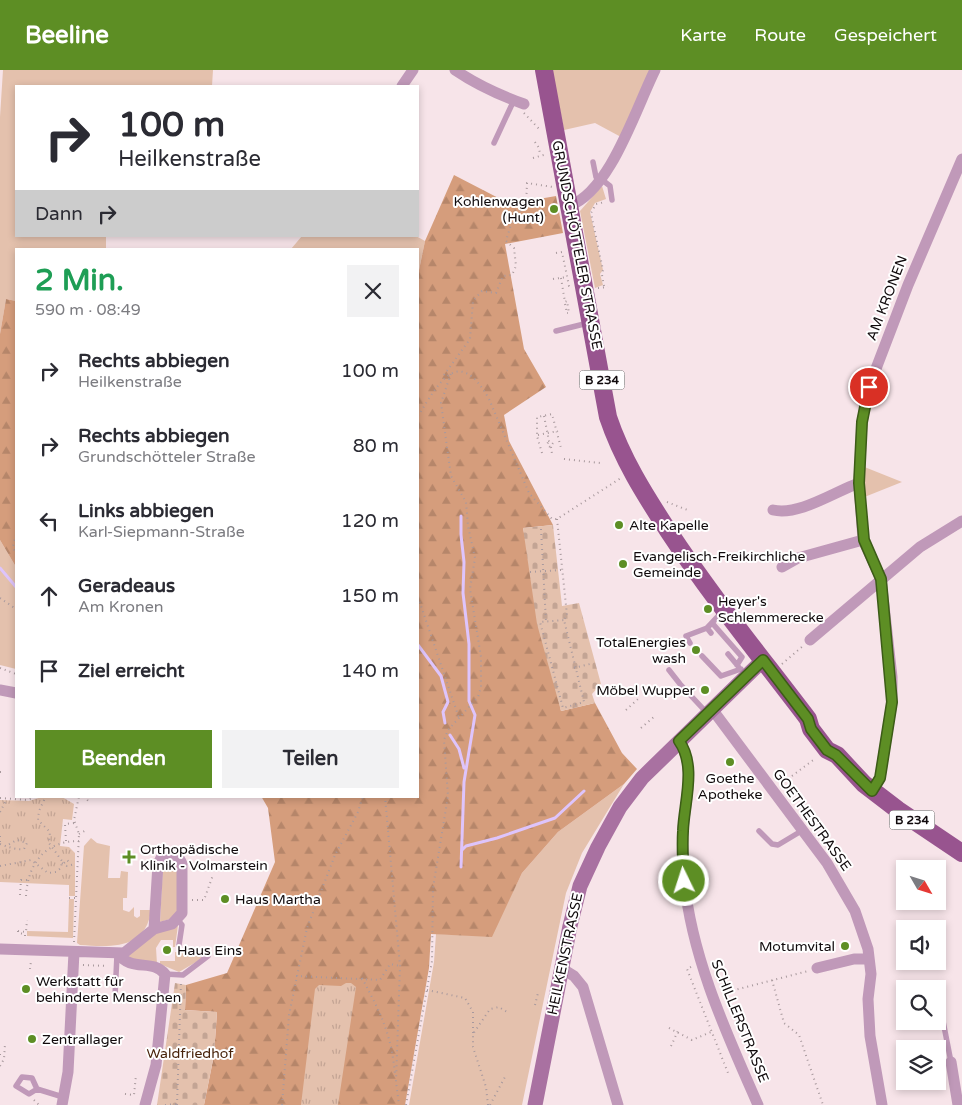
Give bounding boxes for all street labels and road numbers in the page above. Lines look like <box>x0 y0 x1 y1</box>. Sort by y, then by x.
street label: GRUNDSCHÖTTELER STRASSE <box>548 139 606 351</box>
street label: AM KRONEN <box>863 253 911 343</box>
road number: B 234 <box>580 370 624 390</box>
street label: GOETHESTRASSE <box>769 766 855 874</box>
road number: B 234 <box>890 810 934 830</box>
street label: HEILKENSTRASSE <box>544 891 586 1017</box>
street label: SCHILLERSTRASSE <box>708 957 772 1085</box>

